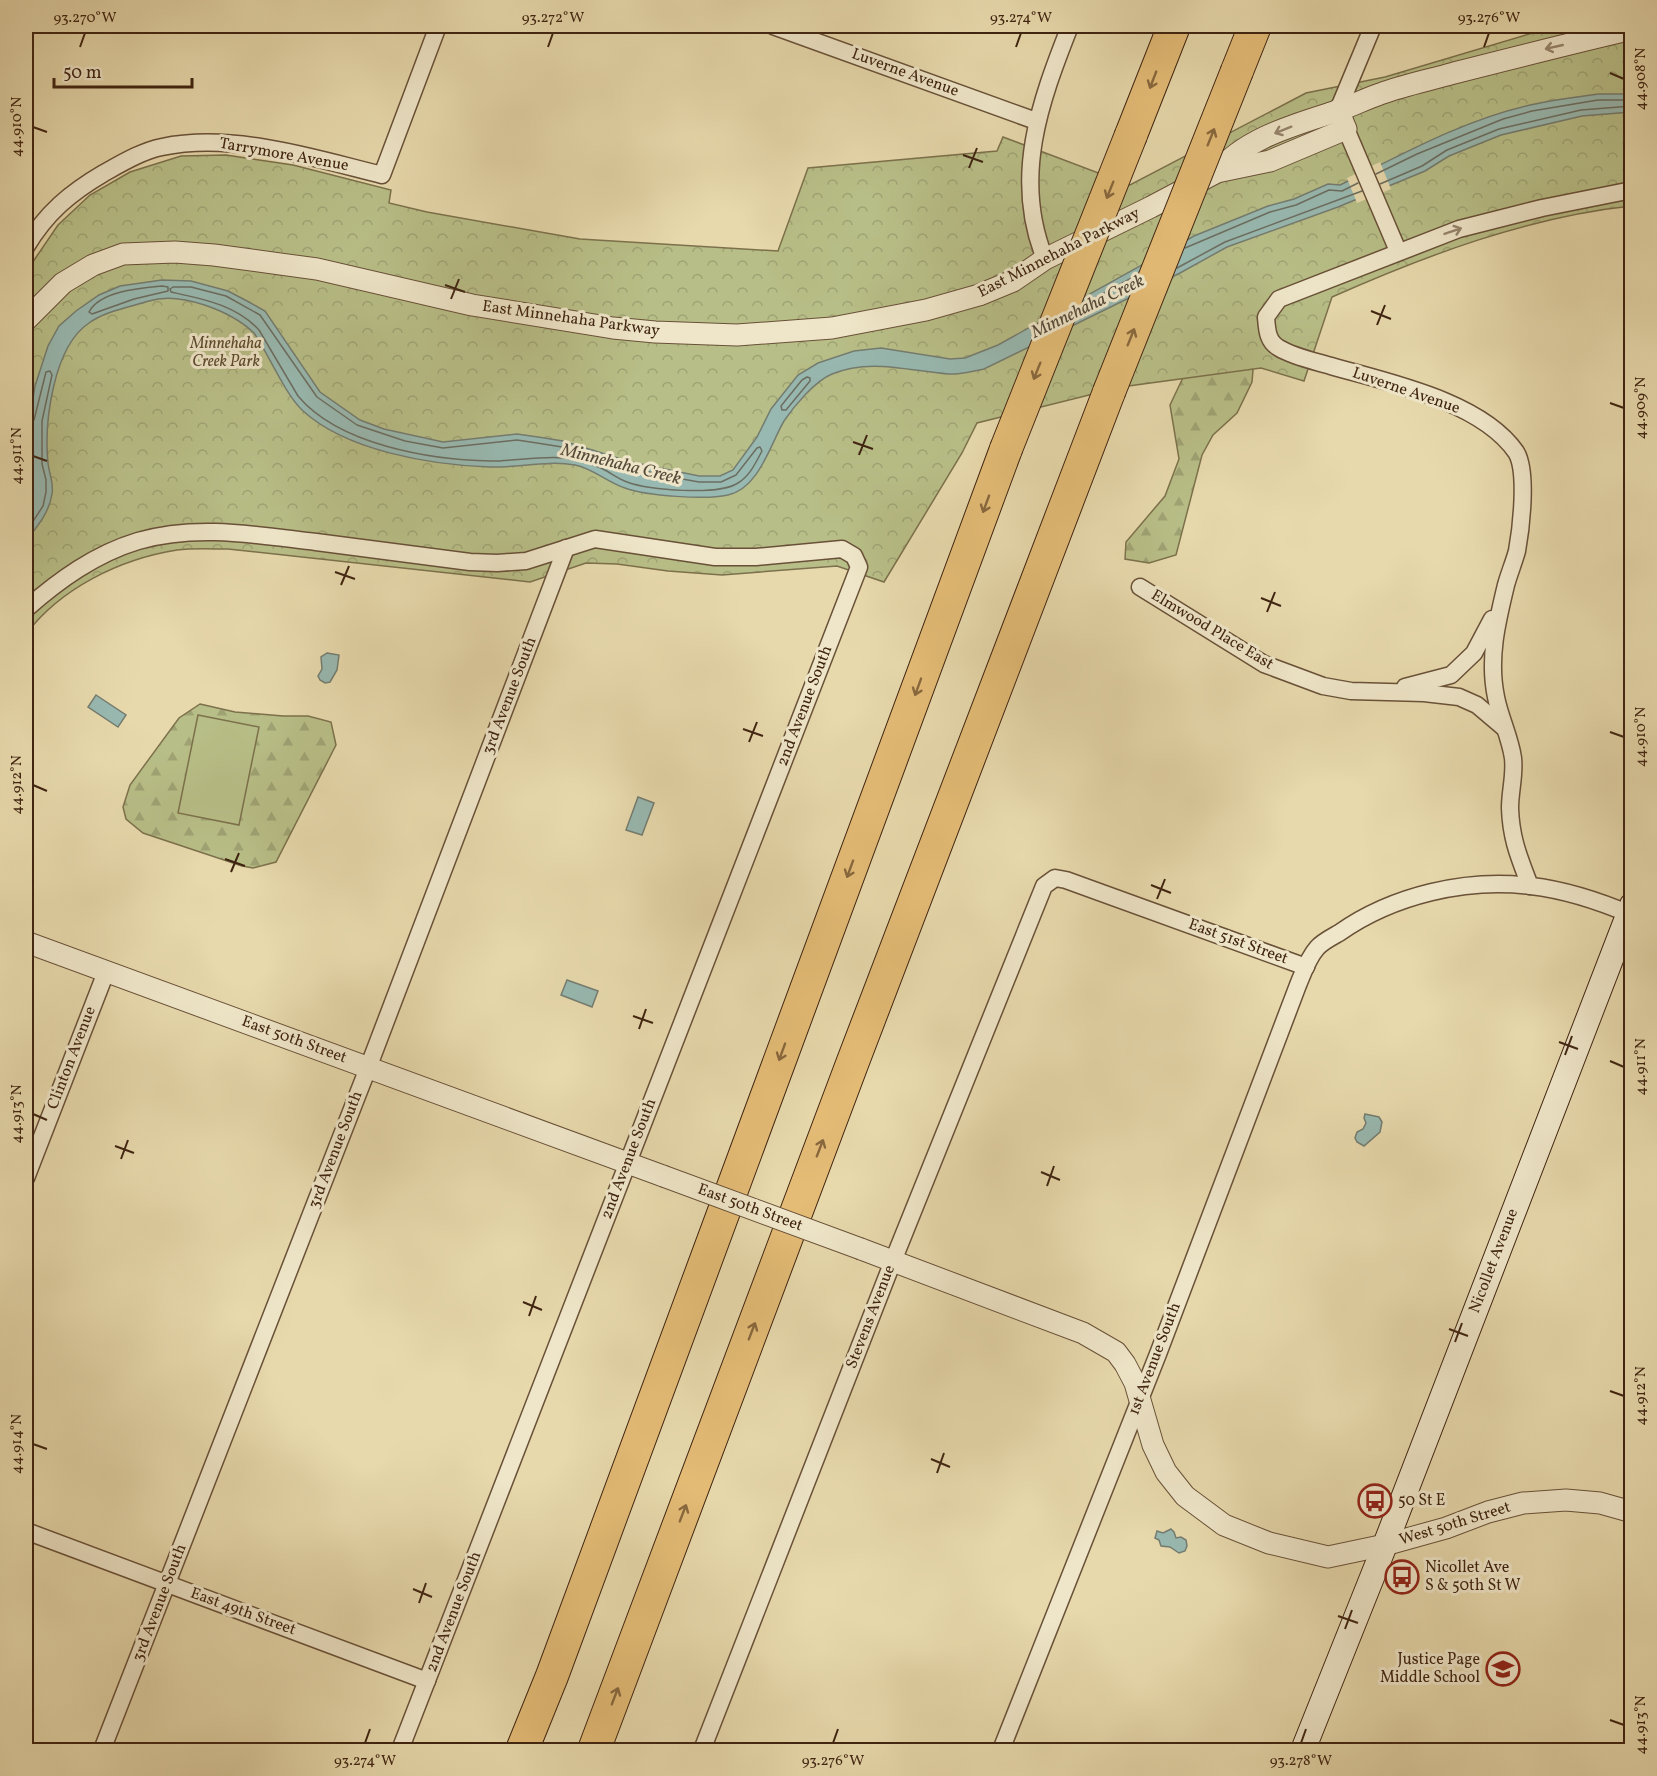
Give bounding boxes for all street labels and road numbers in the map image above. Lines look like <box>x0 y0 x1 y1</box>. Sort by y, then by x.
street label: Luverne Avenue <box>848 43 962 103</box>
street label: Tarrymore Avenue <box>218 133 350 177</box>
street label: East Minnehaha Parkway <box>974 202 1144 303</box>
street label: East Minnehaha Parkway <box>481 296 662 342</box>
street label: Luverne Avenue <box>1349 362 1463 420</box>
street label: Elmwood Place East <box>1147 585 1278 676</box>
street label: 3rd Avenue South <box>477 634 543 758</box>
street label: 2nd Avenue South <box>772 643 838 769</box>
street label: East 51st Street <box>1185 914 1291 970</box>
street label: Clinton Avenue <box>42 1003 102 1113</box>
street label: East 50th Street <box>238 1011 350 1069</box>
street label: 3rd Avenue South <box>303 1088 369 1212</box>
street label: 2nd Avenue South <box>596 1096 662 1222</box>
street label: East 50th Street <box>694 1179 806 1237</box>
street label: Nicollet Avenue <box>1464 1205 1524 1317</box>
street label: Stevens Avenue <box>841 1262 901 1372</box>
street label: 1st Avenue South <box>1123 1300 1187 1418</box>
street label: West 50th Street <box>1397 1497 1514 1551</box>
street label: 3rd Avenue South <box>127 1541 193 1665</box>
street label: 2nd Avenue South <box>421 1549 487 1675</box>
street label: East 49th Street <box>187 1583 299 1641</box>

